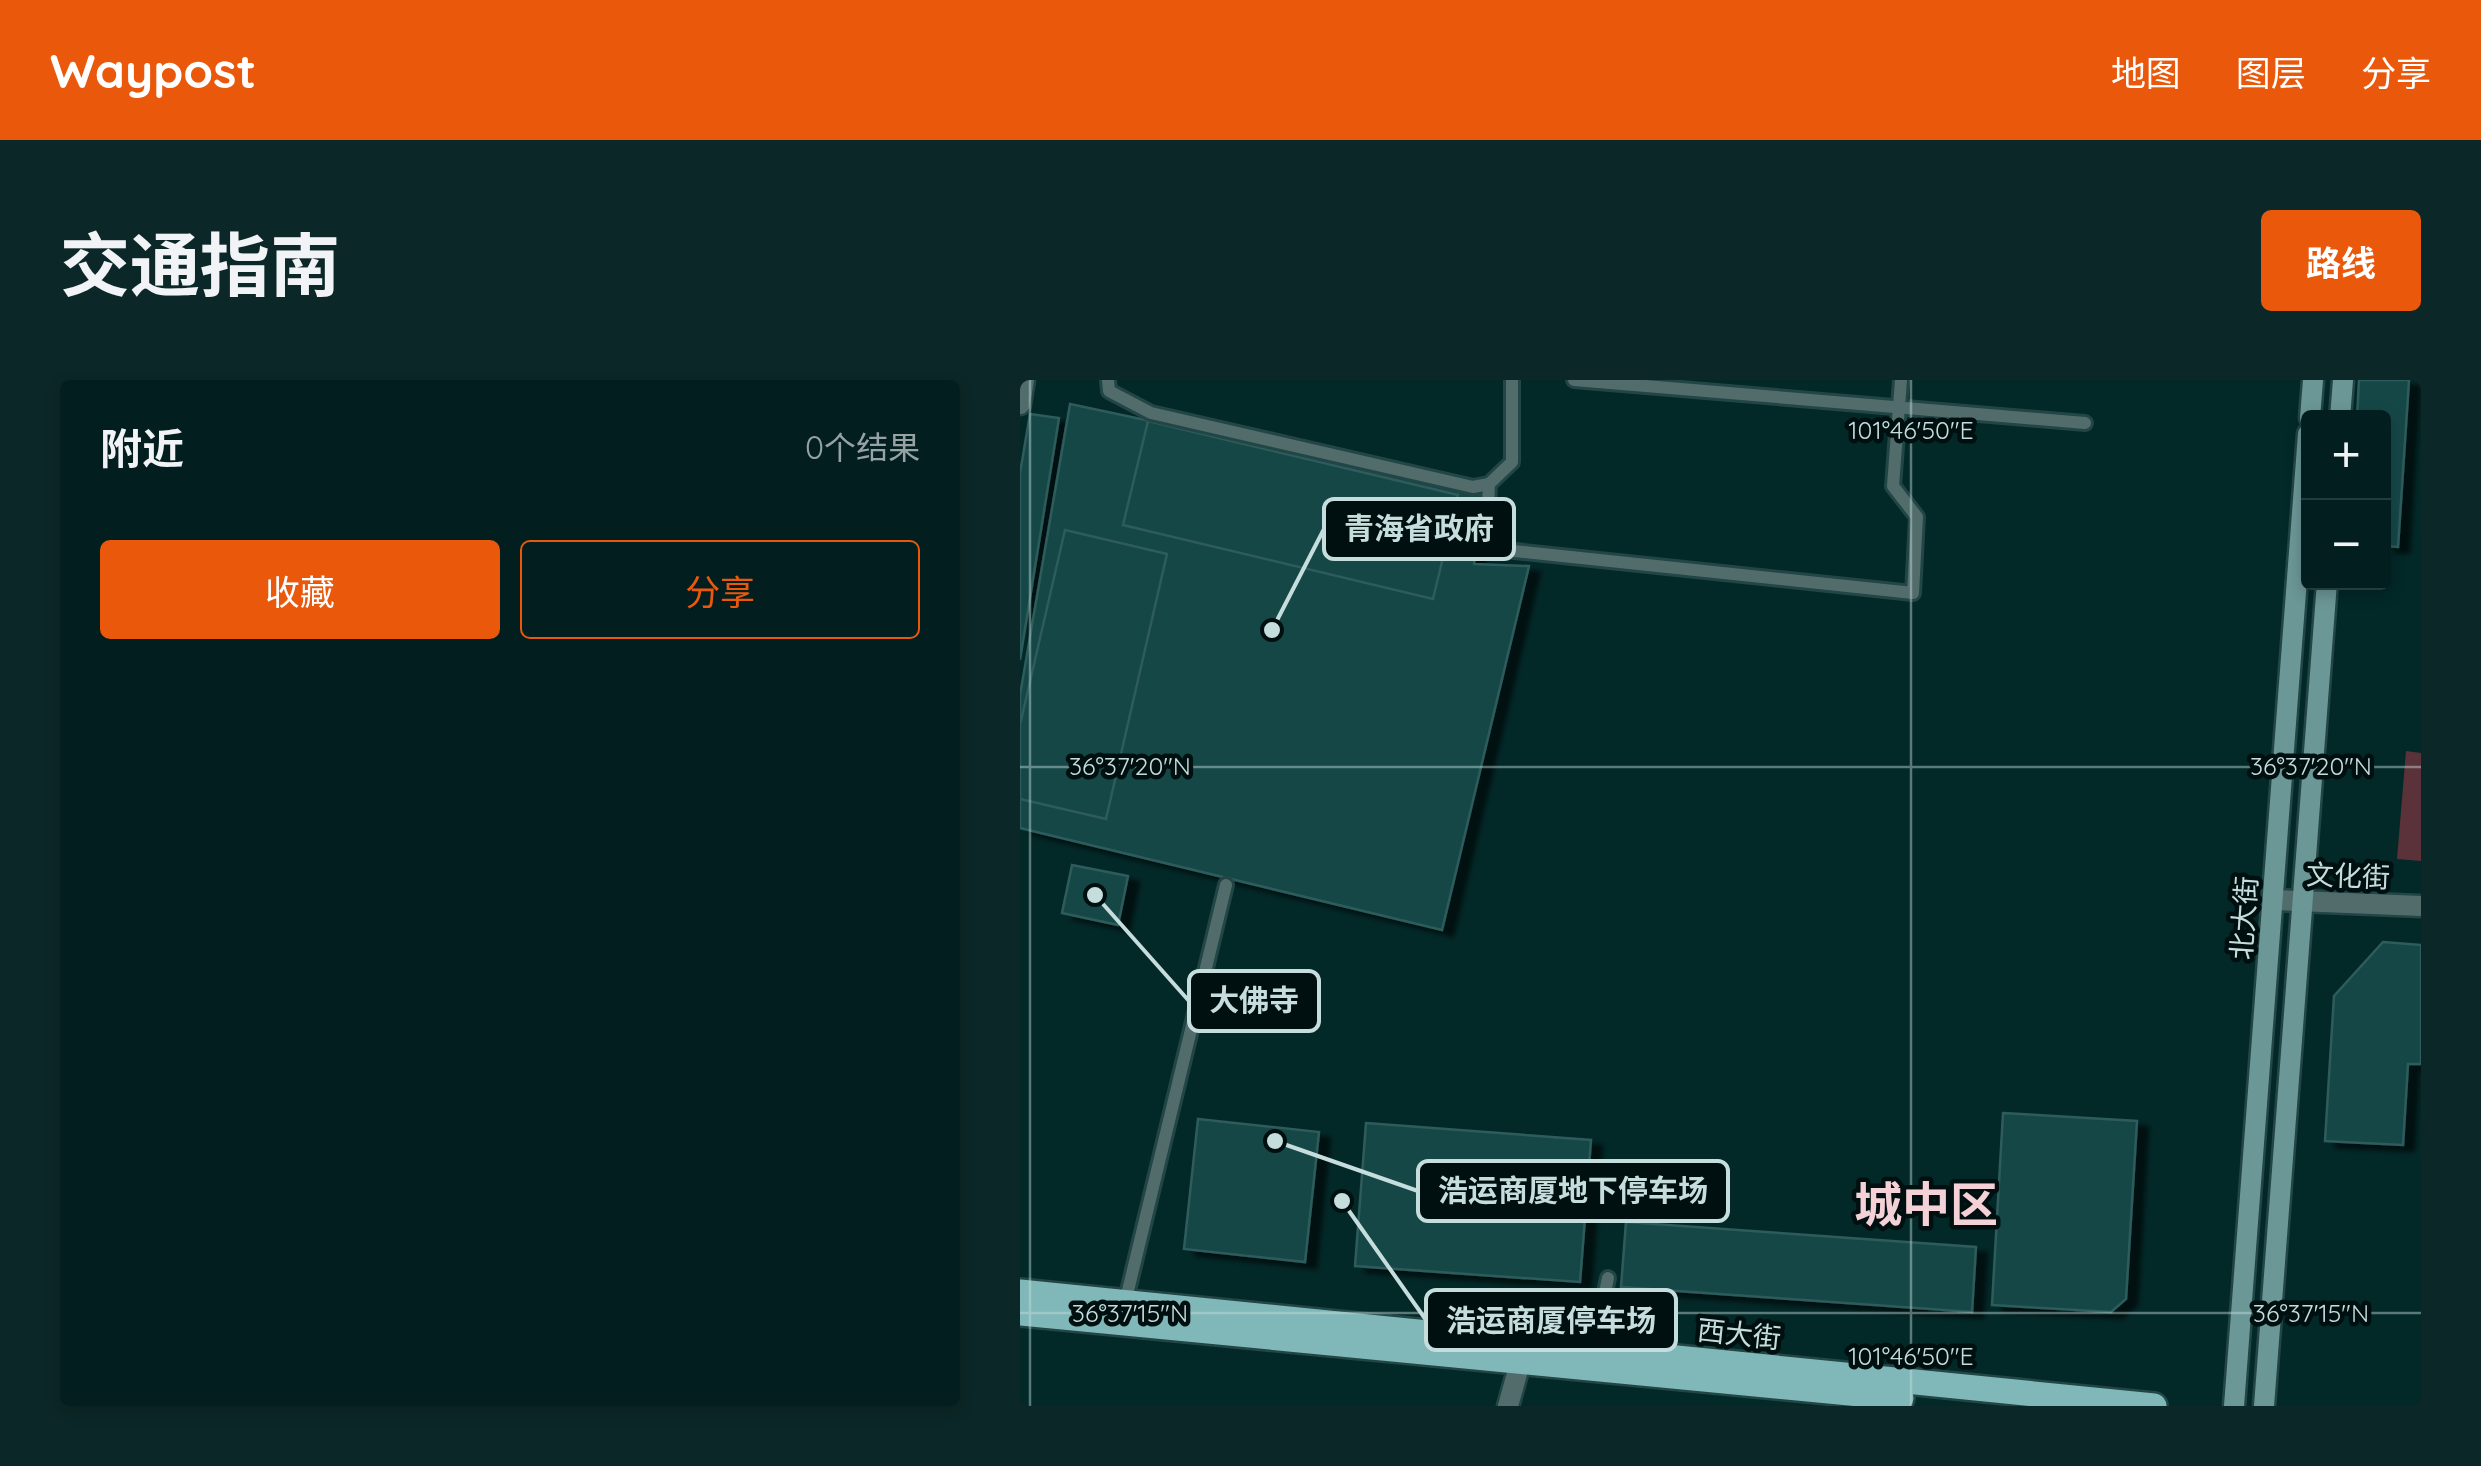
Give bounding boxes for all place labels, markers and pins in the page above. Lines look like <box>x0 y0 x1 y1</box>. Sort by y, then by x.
callout: 青海省政府 <box>1324 499 1514 559</box>
callout: 大佛寺 <box>1189 971 1319 1031</box>
callout: 浩运商厦地下停车场 <box>1418 1161 1728 1221</box>
callout: 浩运商厦停车场 <box>1426 1290 1676 1350</box>

